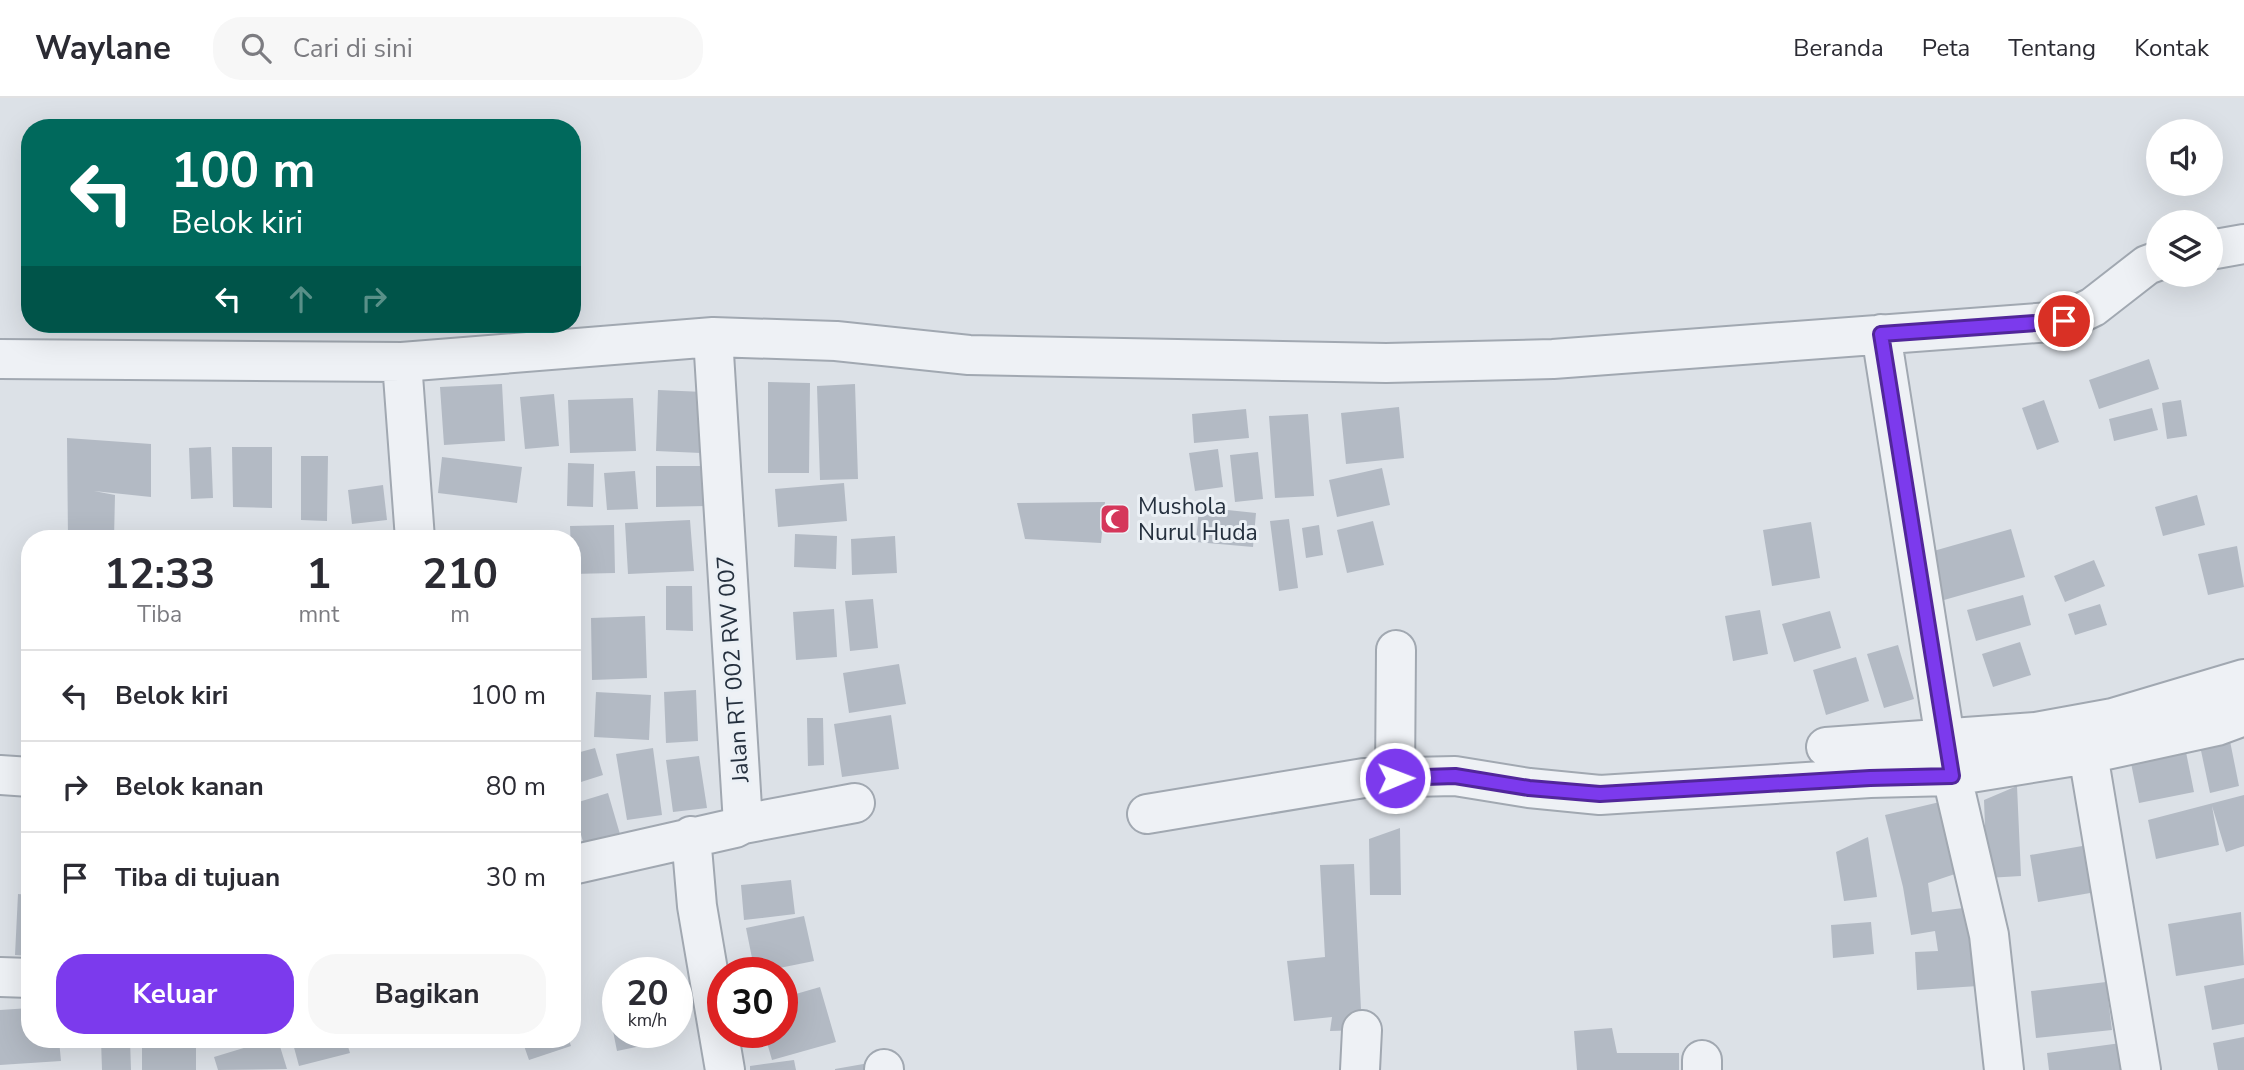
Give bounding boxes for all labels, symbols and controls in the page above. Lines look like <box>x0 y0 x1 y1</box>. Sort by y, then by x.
search box <box>213 17 703 80</box>
text: Waylane <box>35 26 171 71</box>
icon: search <box>237 29 275 67</box>
text: Cari di sini <box>293 31 413 66</box>
text: Beranda <box>1793 32 1884 64</box>
text: Peta <box>1922 32 1970 64</box>
text: Tentang <box>2008 32 2096 64</box>
text: Kontak <box>2134 32 2209 64</box>
map controls <box>2146 119 2223 287</box>
button: sound <box>2146 119 2223 196</box>
text: 100 m <box>171 137 315 204</box>
icon: left <box>56 147 147 238</box>
text: Belok kiri <box>171 201 303 244</box>
button: layers <box>2146 210 2223 287</box>
icon: left <box>209 280 247 318</box>
icon: ahead <box>282 280 320 318</box>
icon: right <box>355 280 393 318</box>
pin <box>2034 291 2094 351</box>
icon: arrive <box>2045 302 2083 340</box>
place label: Mushola Nurul Huda <box>1138 491 1258 548</box>
mosque icon: Mushola Nurul Huda <box>1098 502 1132 536</box>
text: 12:33 <box>104 546 215 603</box>
text: 1 <box>306 546 331 603</box>
text: 210 <box>422 546 498 603</box>
street label: Jalan RT 002 RW 007 <box>710 555 756 784</box>
text: Tiba <box>137 599 182 630</box>
text: mnt <box>298 599 339 630</box>
text: m <box>450 599 470 630</box>
icon: left <box>56 677 94 715</box>
text: Belok kiri <box>115 678 228 713</box>
text: 100 m <box>470 678 546 713</box>
position arrow <box>1358 741 1432 815</box>
icon: right <box>56 768 94 806</box>
text: Belok kanan <box>115 769 264 804</box>
text: 80 m <box>486 769 546 804</box>
icon: arrive <box>56 859 94 897</box>
text: Tiba di tujuan <box>115 860 280 895</box>
text: 30 m <box>486 860 546 895</box>
button: Keluar <box>56 954 294 1034</box>
button: Bagikan <box>308 954 546 1034</box>
speed limit sign: 30 <box>707 957 798 1048</box>
text: 20 <box>626 970 669 1017</box>
text: km/h <box>628 1008 667 1032</box>

